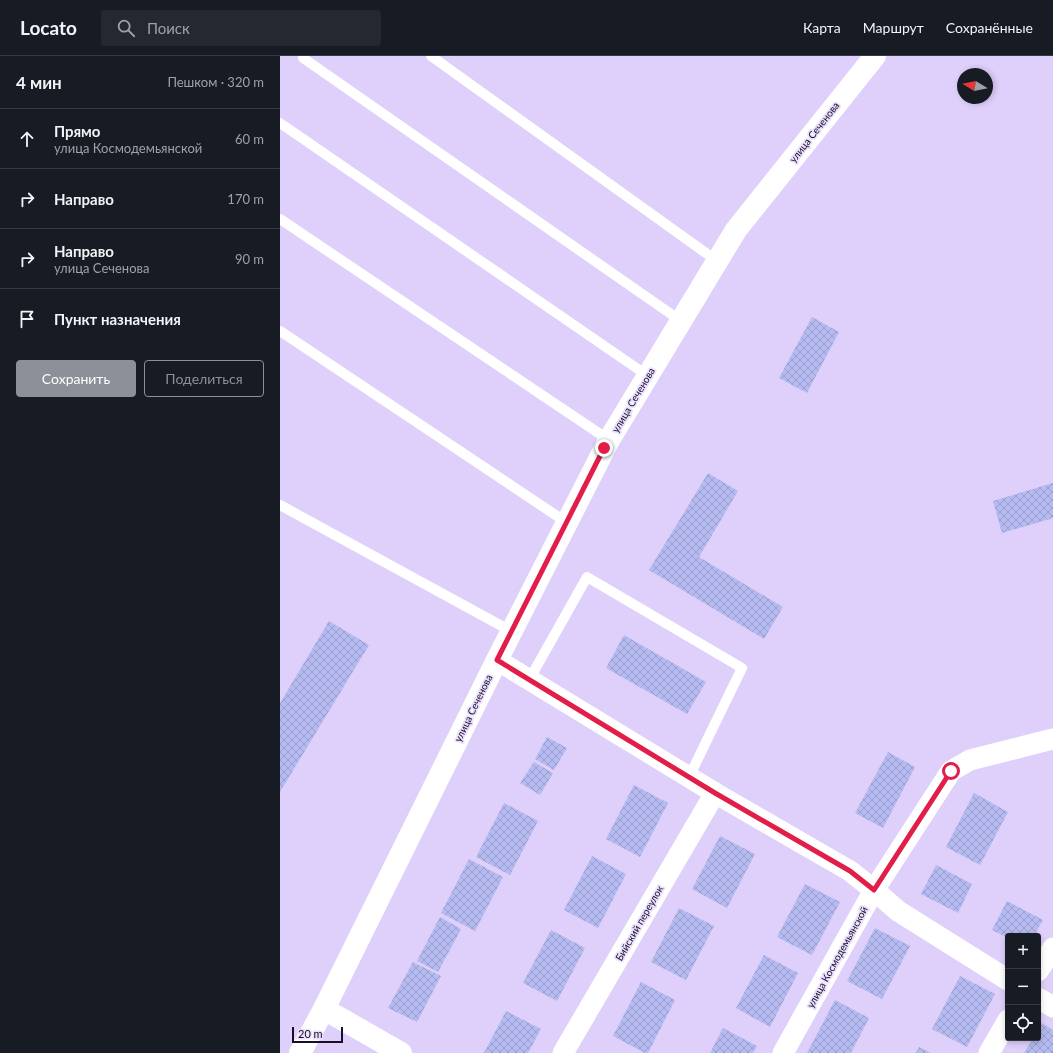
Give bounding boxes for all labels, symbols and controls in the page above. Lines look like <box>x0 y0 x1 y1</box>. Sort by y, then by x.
search box <box>101 10 381 46</box>
text: Locato <box>20 16 77 39</box>
icon: search <box>115 17 137 39</box>
text: Поиск <box>147 19 190 37</box>
text: Карта <box>803 19 841 36</box>
text: Маршрут <box>863 19 924 36</box>
text: Сохранённые <box>946 19 1033 36</box>
north arrow <box>957 68 993 104</box>
text: 4 мин <box>16 72 62 93</box>
text: Пешком · 320 m <box>167 74 264 90</box>
street label: улица Сеченова <box>787 99 841 165</box>
text: Прямо <box>54 122 100 140</box>
icon: ahead <box>16 128 38 150</box>
text: 60 m <box>235 131 264 147</box>
text: улица Космодемьянской <box>54 140 202 156</box>
icon: right <box>16 188 38 210</box>
text: Направо <box>54 190 114 208</box>
text: 170 m <box>227 191 264 207</box>
text: Направо <box>54 242 114 260</box>
icon: right <box>16 248 38 270</box>
text: 90 m <box>235 251 264 267</box>
text: улица Сеченова <box>54 260 149 276</box>
icon: arrive <box>16 308 38 330</box>
text: Пункт назначения <box>54 310 181 328</box>
button: Сохранить <box>16 360 136 397</box>
button: Поделиться <box>144 360 264 397</box>
street label: улица Сеченова <box>609 365 657 435</box>
route end <box>595 439 613 457</box>
street label: улица Сеченова <box>452 672 494 744</box>
route start <box>942 762 960 780</box>
street label: Бийский переулок <box>613 883 666 963</box>
street label: улица Космодемьянской <box>804 904 870 1010</box>
map controls <box>1005 933 1041 1041</box>
button: + <box>1005 933 1041 969</box>
button: − <box>1005 969 1041 1005</box>
button: locate <box>1005 1005 1041 1041</box>
scale bar <box>292 1025 343 1044</box>
text: 20 m <box>298 1027 323 1040</box>

